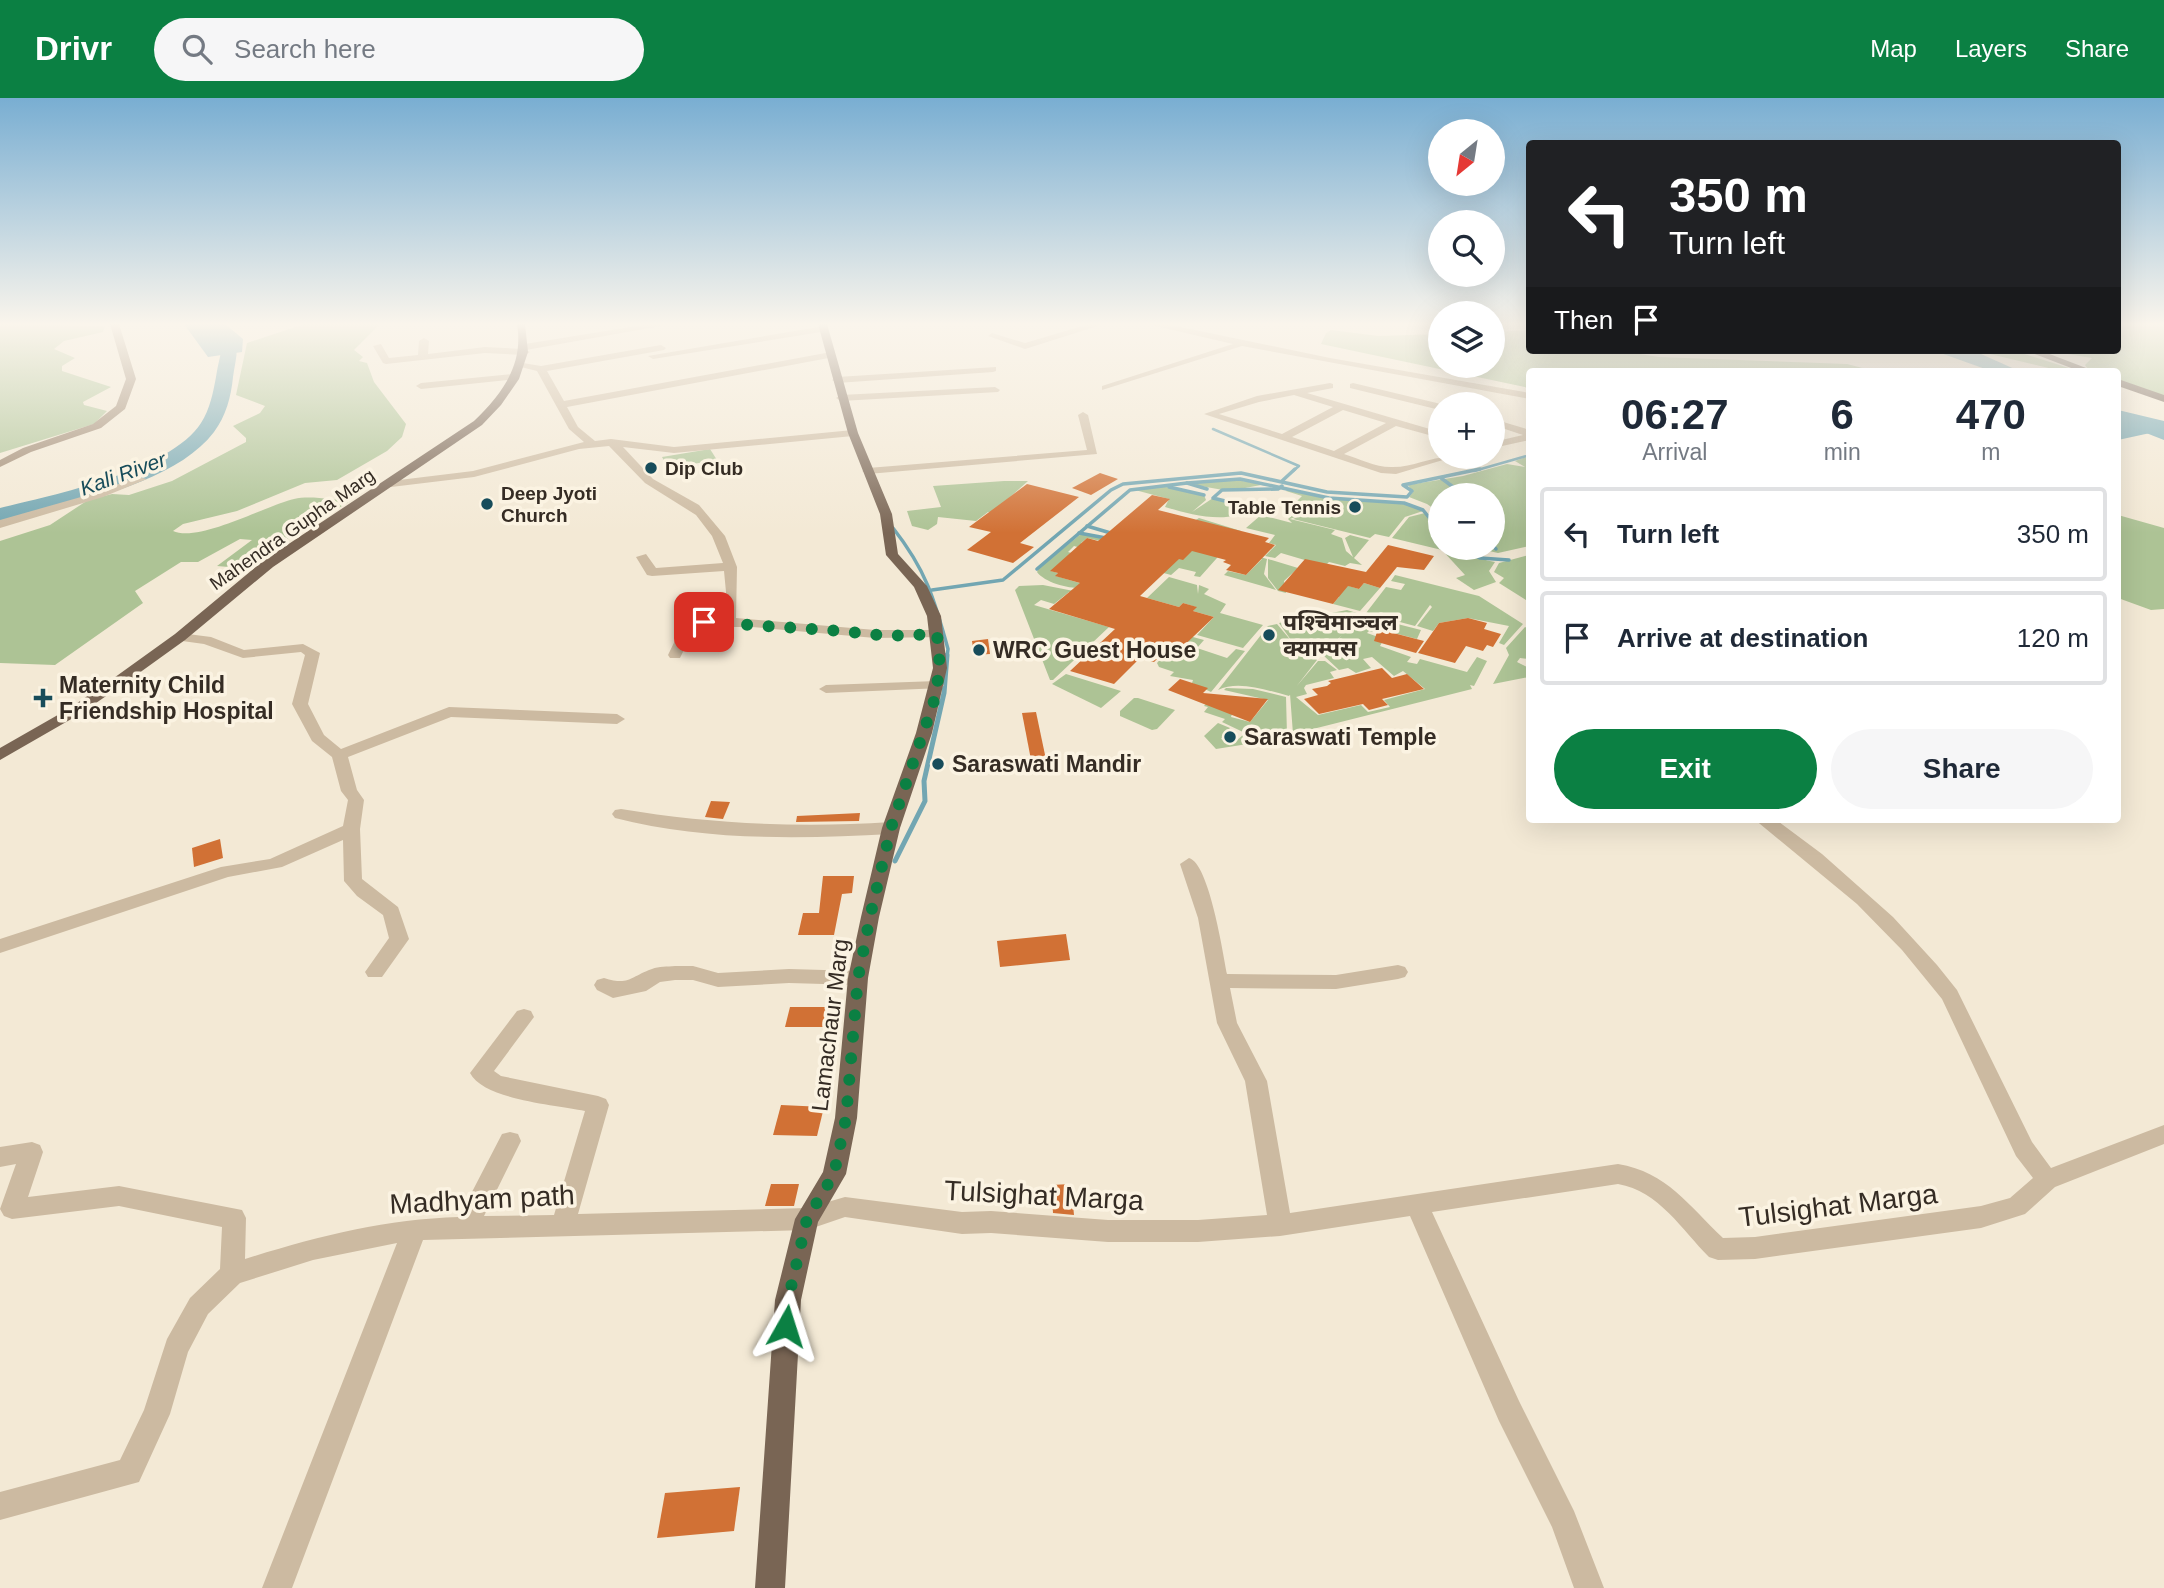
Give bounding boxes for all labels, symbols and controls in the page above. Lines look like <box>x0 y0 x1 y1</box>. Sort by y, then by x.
search box <box>154 18 644 81</box>
text: Drivr <box>35 30 112 67</box>
icon: search <box>178 30 216 68</box>
text: Search here <box>234 34 376 64</box>
text: Map <box>1870 35 1917 62</box>
text: Layers <box>1955 35 2027 62</box>
text: Share <box>2065 35 2129 62</box>
north arrow <box>1428 119 1505 196</box>
map controls <box>1428 119 1505 560</box>
icon: left <box>1554 168 1645 259</box>
text: 350 m <box>1669 168 1808 222</box>
button: search <box>1428 210 1505 287</box>
text: Turn left <box>1669 225 1785 261</box>
button: layers <box>1428 301 1505 378</box>
icon: arrive <box>1627 301 1665 339</box>
text: Then <box>1554 305 1613 335</box>
text: 06:27 <box>1621 391 1729 438</box>
text: 6 <box>1830 391 1854 438</box>
text: 470 <box>1956 391 2026 438</box>
button: + <box>1428 392 1505 469</box>
text: Arrival <box>1642 439 1707 465</box>
text: min <box>1824 439 1861 465</box>
text: m <box>1981 439 2000 465</box>
water label: Kali River <box>77 447 170 500</box>
place label: Dip Club <box>665 458 743 479</box>
marker: Dip Club <box>643 460 659 476</box>
street label: Mahendra Gupha Marg <box>206 464 379 594</box>
place label: Deep Jyoti Church <box>501 483 597 526</box>
button: − <box>1428 483 1505 560</box>
marker: Deep Jyoti Church <box>479 496 495 512</box>
place label: Table Tennis <box>1228 497 1341 518</box>
marker: Table Tennis <box>1347 499 1363 515</box>
icon: left <box>1558 515 1596 553</box>
text: Turn left <box>1617 519 1719 549</box>
text: 350 m <box>2017 519 2089 549</box>
pin <box>674 592 734 652</box>
icon: arrive <box>685 603 723 641</box>
place label: पश्‍चिमाञ्‍चल क्याम्पस <box>1283 609 1399 661</box>
icon: arrive <box>1558 619 1596 657</box>
text: Arrive at destination <box>1617 623 1868 653</box>
text: 120 m <box>2017 623 2089 653</box>
marker: पश्‍चिमाञ्‍चल क्याम्पस <box>1261 627 1277 643</box>
place label: WRC Guest House <box>993 637 1196 663</box>
marker: WRC Guest House <box>971 642 987 658</box>
place label: Maternity Child Friendship Hospital <box>59 672 274 724</box>
marker: Maternity Child Friendship Hospital <box>33 688 53 708</box>
place label: Saraswati Temple <box>1244 724 1437 750</box>
marker: Saraswati Temple <box>1222 729 1238 745</box>
button: Exit <box>1554 729 1817 809</box>
button: Share <box>1831 729 2093 809</box>
place label: Saraswati Mandir <box>952 751 1141 777</box>
marker: Saraswati Mandir <box>930 756 946 772</box>
street label: Lamachaur Marg <box>807 937 853 1113</box>
street label: Tulsighat Marga <box>943 1175 1145 1216</box>
street label: Tulsighat Marga <box>1737 1178 1939 1233</box>
street label: Madhyam path <box>389 1179 575 1220</box>
position arrow <box>749 1289 823 1363</box>

